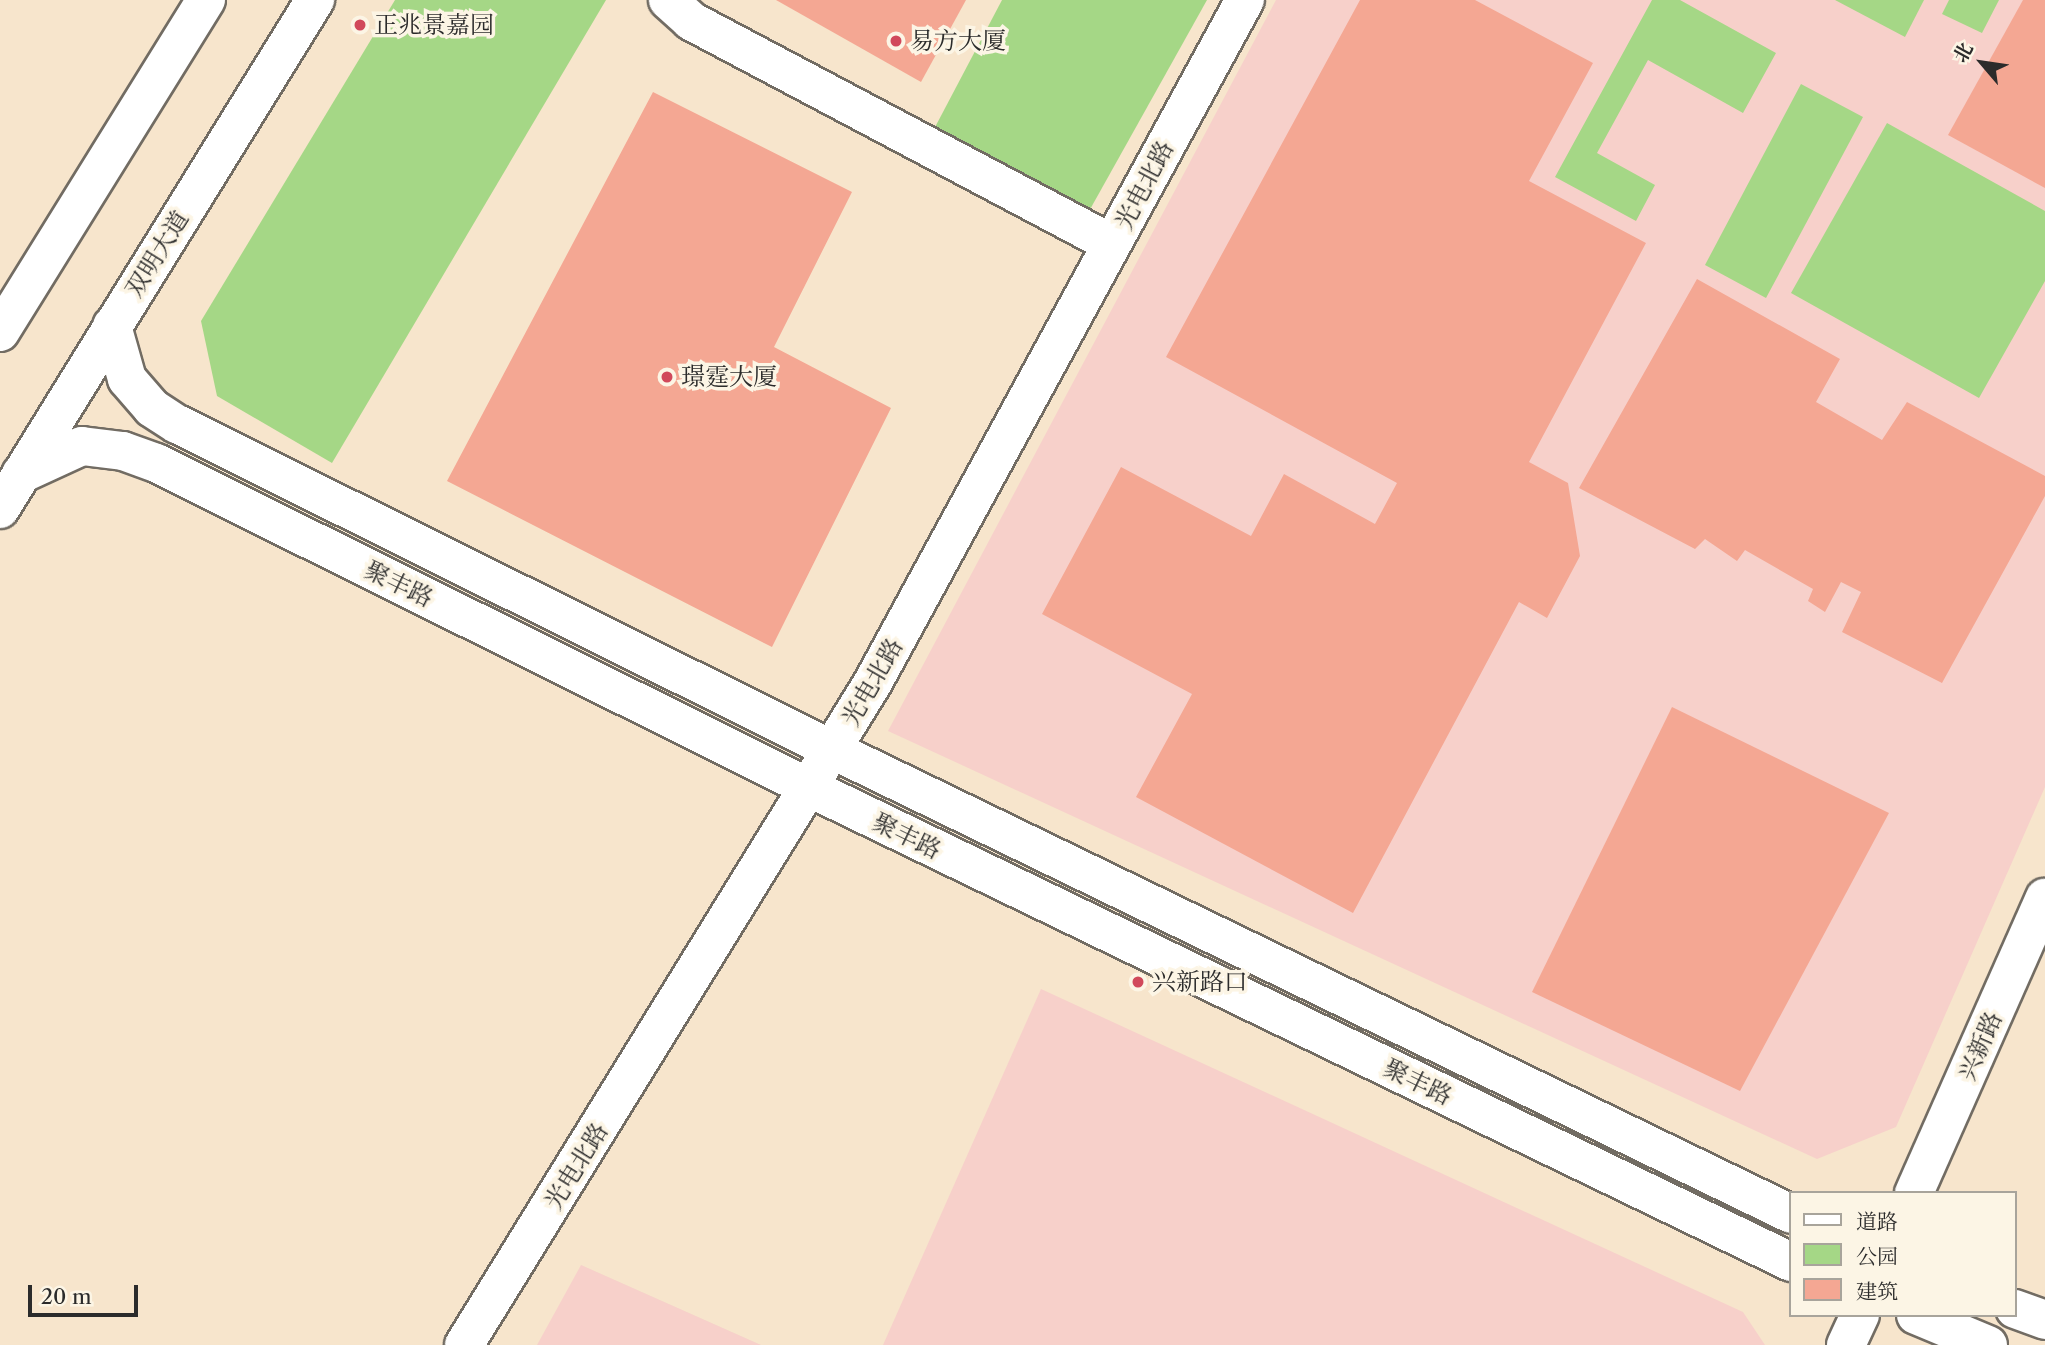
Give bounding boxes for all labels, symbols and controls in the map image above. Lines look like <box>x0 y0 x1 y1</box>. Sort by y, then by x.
place label: 正兆景嘉园 <box>374 11 494 39</box>
marker: 正兆景嘉园 <box>352 17 368 33</box>
place label: 易方大厦 <box>910 27 1006 55</box>
north arrow <box>1947 28 2017 98</box>
marker: 易方大厦 <box>888 33 904 49</box>
text: 北 <box>1949 39 1978 66</box>
street label: 光电北路 <box>1109 136 1179 234</box>
street label: 双明大道 <box>119 206 195 302</box>
place label: 璟霆大厦 <box>681 363 777 391</box>
marker: 璟霆大厦 <box>659 369 675 385</box>
street label: 聚丰路 <box>360 555 438 613</box>
street label: 光电北路 <box>836 633 908 731</box>
street label: 聚丰路 <box>868 807 946 865</box>
place label: 兴新路口 <box>1152 968 1248 996</box>
marker: 兴新路口 <box>1130 974 1146 990</box>
street label: 兴新路 <box>1952 1007 2008 1085</box>
street label: 聚丰路 <box>1379 1053 1457 1111</box>
street label: 光电北路 <box>538 1118 614 1214</box>
legend <box>1790 1191 2017 1317</box>
text: 道路 <box>1856 1209 1898 1234</box>
text: 公园 <box>1856 1244 1898 1269</box>
scale bar <box>32 1272 142 1316</box>
text: 建筑 <box>1856 1279 1898 1304</box>
text: 20 m <box>41 1284 92 1309</box>

